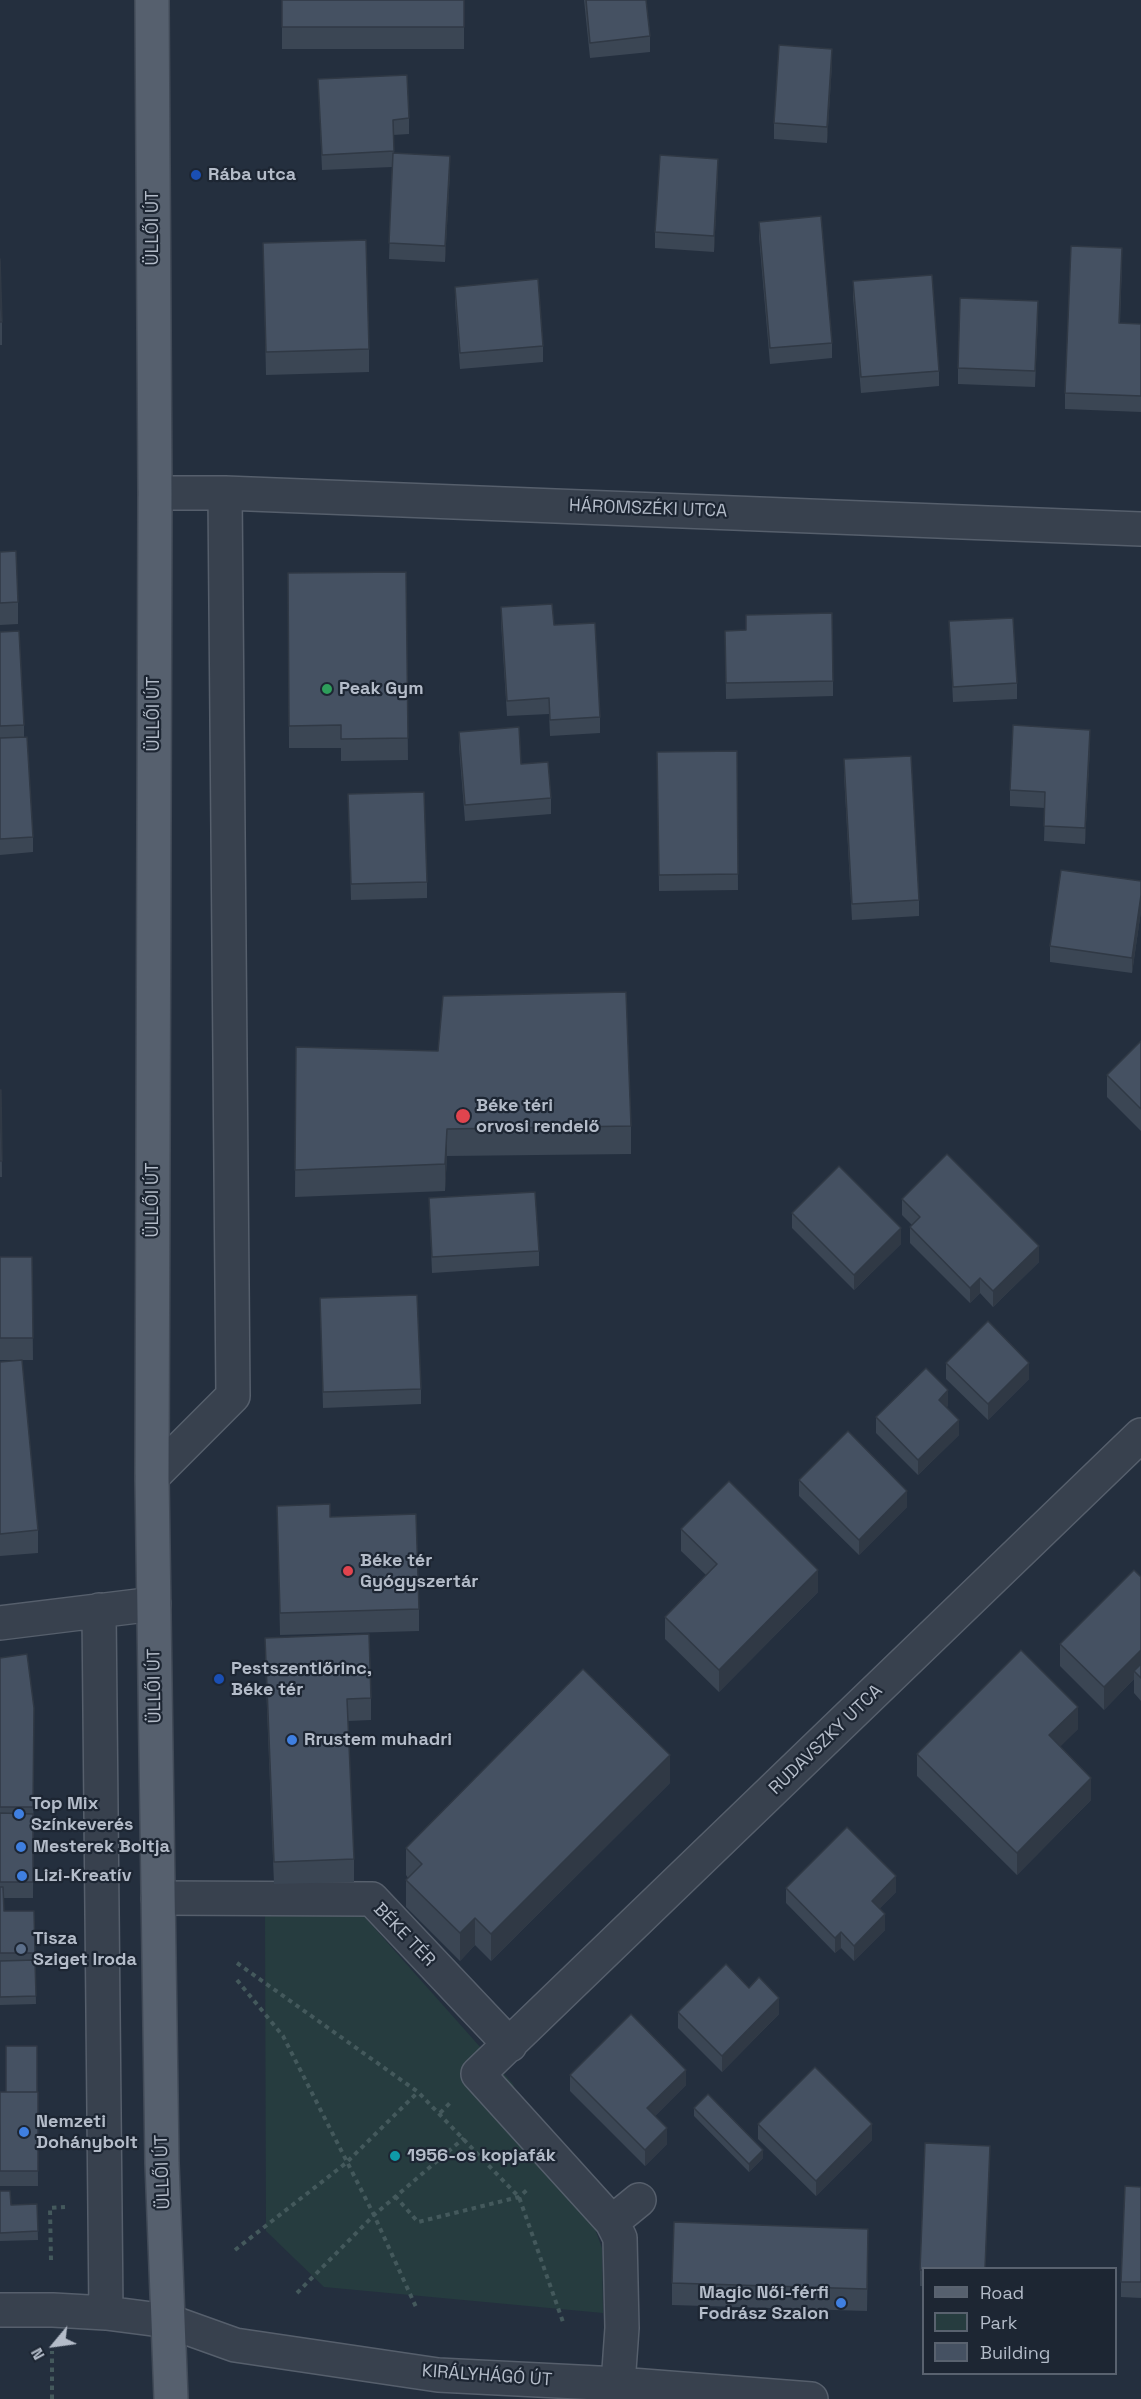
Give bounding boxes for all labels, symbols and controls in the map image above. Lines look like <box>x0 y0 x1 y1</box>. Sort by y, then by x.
place label: Rába utca <box>208 164 296 186</box>
marker: Rába utca <box>189 168 203 182</box>
street label: ÜLLŐI ÚT <box>142 191 164 265</box>
street label: HÁROMSZÉKI UTCA <box>568 495 728 523</box>
street label: ÜLLŐI ÚT <box>143 677 165 751</box>
place label: Peak Gym <box>339 678 424 700</box>
marker: Peak Gym <box>320 682 334 696</box>
place label: Béke téri orvosi rendelő <box>476 1095 600 1138</box>
marker: Béke téri orvosi rendelő <box>454 1107 472 1125</box>
street label: ÜLLŐI ÚT <box>142 1163 164 1237</box>
place label: Béke tér Gyógyszertár <box>360 1550 478 1592</box>
marker: Béke tér Gyógyszertár <box>341 1564 355 1578</box>
street label: ÜLLŐI ÚT <box>144 1648 166 1724</box>
place label: Pestszentlőrinc, Béke tér <box>231 1658 372 1700</box>
marker: Pestszentlőrinc, Béke tér <box>212 1672 226 1686</box>
street label: RUDAVSZKY UTCA <box>765 1680 887 1800</box>
place label: Rrustem muhadri <box>304 1729 452 1751</box>
marker: Rrustem muhadri <box>285 1733 299 1747</box>
place label: Top Mix Színkeverés <box>31 1793 133 1836</box>
marker: Top Mix Színkeverés <box>12 1807 26 1821</box>
place label: Mesterek Boltja <box>33 1836 170 1858</box>
marker: Mesterek Boltja <box>14 1840 28 1854</box>
place label: Lizi-Kreatív <box>34 1865 132 1887</box>
marker: Lizi-Kreatív <box>15 1869 29 1883</box>
street label: BÉKE TÉR <box>368 1899 440 1971</box>
place label: Tisza Sziget Iroda <box>33 1928 137 1970</box>
marker: Tisza Sziget Iroda <box>14 1942 28 1956</box>
place label: Nemzeti Dohánybolt <box>36 2111 138 2154</box>
marker: Nemzeti Dohánybolt <box>17 2125 31 2139</box>
street label: ÜLLŐI ÚT <box>151 2134 175 2210</box>
place label: 1956-os kopjafák <box>407 2145 556 2167</box>
marker: 1956-os kopjafák <box>388 2149 402 2163</box>
legend <box>922 2267 1117 2375</box>
text: Road <box>980 2281 1024 2304</box>
place label: Magic Női-férfi Fodrász Szalon <box>699 2282 829 2324</box>
marker: Magic Női-férfi Fodrász Szalon <box>834 2296 848 2310</box>
text: Park <box>980 2311 1017 2334</box>
north arrow <box>24 2315 84 2375</box>
text: Building <box>980 2341 1050 2364</box>
text: N <box>26 2344 50 2364</box>
street label: KIRÁLYHÁGÓ ÚT <box>421 2361 553 2391</box>

